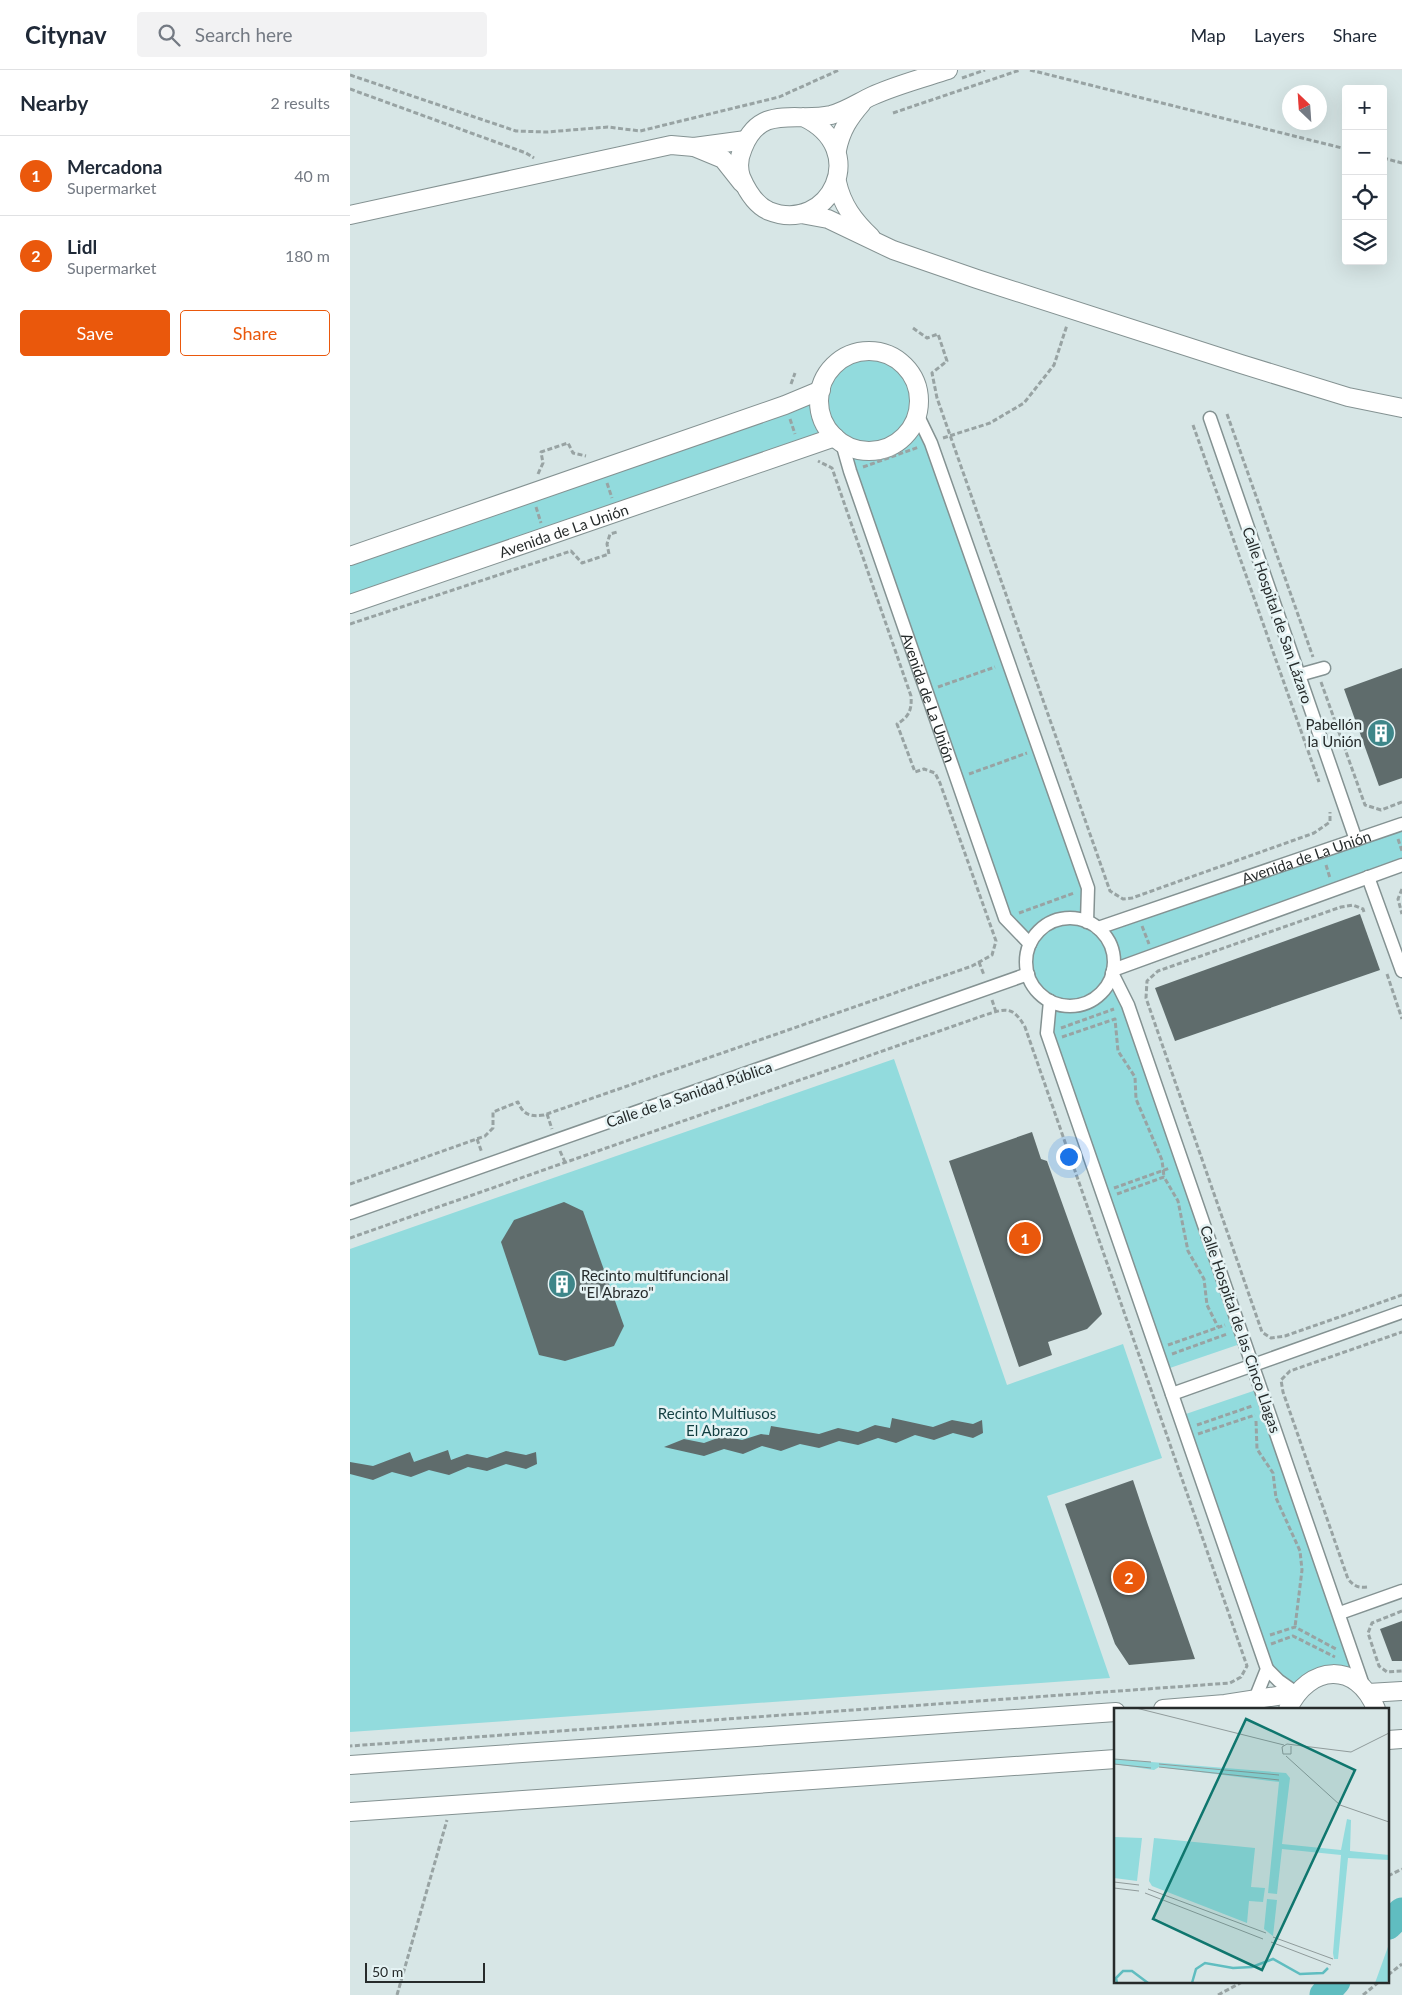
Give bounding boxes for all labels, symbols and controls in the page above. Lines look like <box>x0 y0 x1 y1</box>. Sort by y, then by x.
search box <box>137 12 487 57</box>
text: Citynav <box>25 20 107 49</box>
icon: search <box>155 21 183 49</box>
text: Search here <box>195 23 293 46</box>
text: Map <box>1190 24 1226 46</box>
text: Layers <box>1254 24 1305 46</box>
text: Share <box>1333 24 1377 46</box>
north arrow <box>1282 85 1327 130</box>
map controls <box>1342 85 1387 265</box>
button: + <box>1342 85 1387 130</box>
text: Nearby <box>20 90 88 115</box>
text: 2 results <box>270 93 330 112</box>
button: − <box>1342 130 1387 175</box>
text: Mercadona <box>67 155 162 178</box>
text: 1 <box>31 166 41 185</box>
text: 40 m <box>294 166 330 185</box>
button: locate <box>1342 175 1387 220</box>
text: Supermarket <box>67 178 156 197</box>
button: layers <box>1342 220 1387 265</box>
text: Lidl <box>67 235 97 258</box>
text: 2 <box>31 246 41 265</box>
text: 180 m <box>285 246 330 265</box>
text: Supermarket <box>67 258 156 277</box>
button: Save <box>20 310 170 356</box>
button: Share <box>180 310 330 356</box>
street label: Avenida de La Unión <box>497 500 631 561</box>
street label: Calle Hospital de San Lázaro <box>1239 524 1317 706</box>
street label: Avenida de La Unión <box>898 631 959 765</box>
place label: Pabellón la Unión <box>1306 715 1362 750</box>
building icon: Pabellón la Unión <box>1366 718 1396 748</box>
street label: Avenida de La Unión <box>1239 826 1373 887</box>
street label: Calle de la Sanidad Pública <box>604 1057 774 1131</box>
your location <box>1056 1144 1082 1170</box>
pin: 1 <box>1009 1219 1041 1257</box>
street label: Calle Hospital de las Cinco Llagas <box>1197 1223 1285 1435</box>
place label: Recinto multifuncional "El Abrazo" <box>581 1266 729 1301</box>
building icon: Recinto multifuncional "El Abrazo" <box>547 1269 577 1299</box>
park label: Recinto Multiusos El Abrazo <box>658 1404 776 1439</box>
pin: 2 <box>1113 1558 1145 1596</box>
inset map <box>1114 1708 1390 1982</box>
scale bar <box>365 1960 485 1983</box>
text: 50 m <box>372 1963 403 1980</box>

